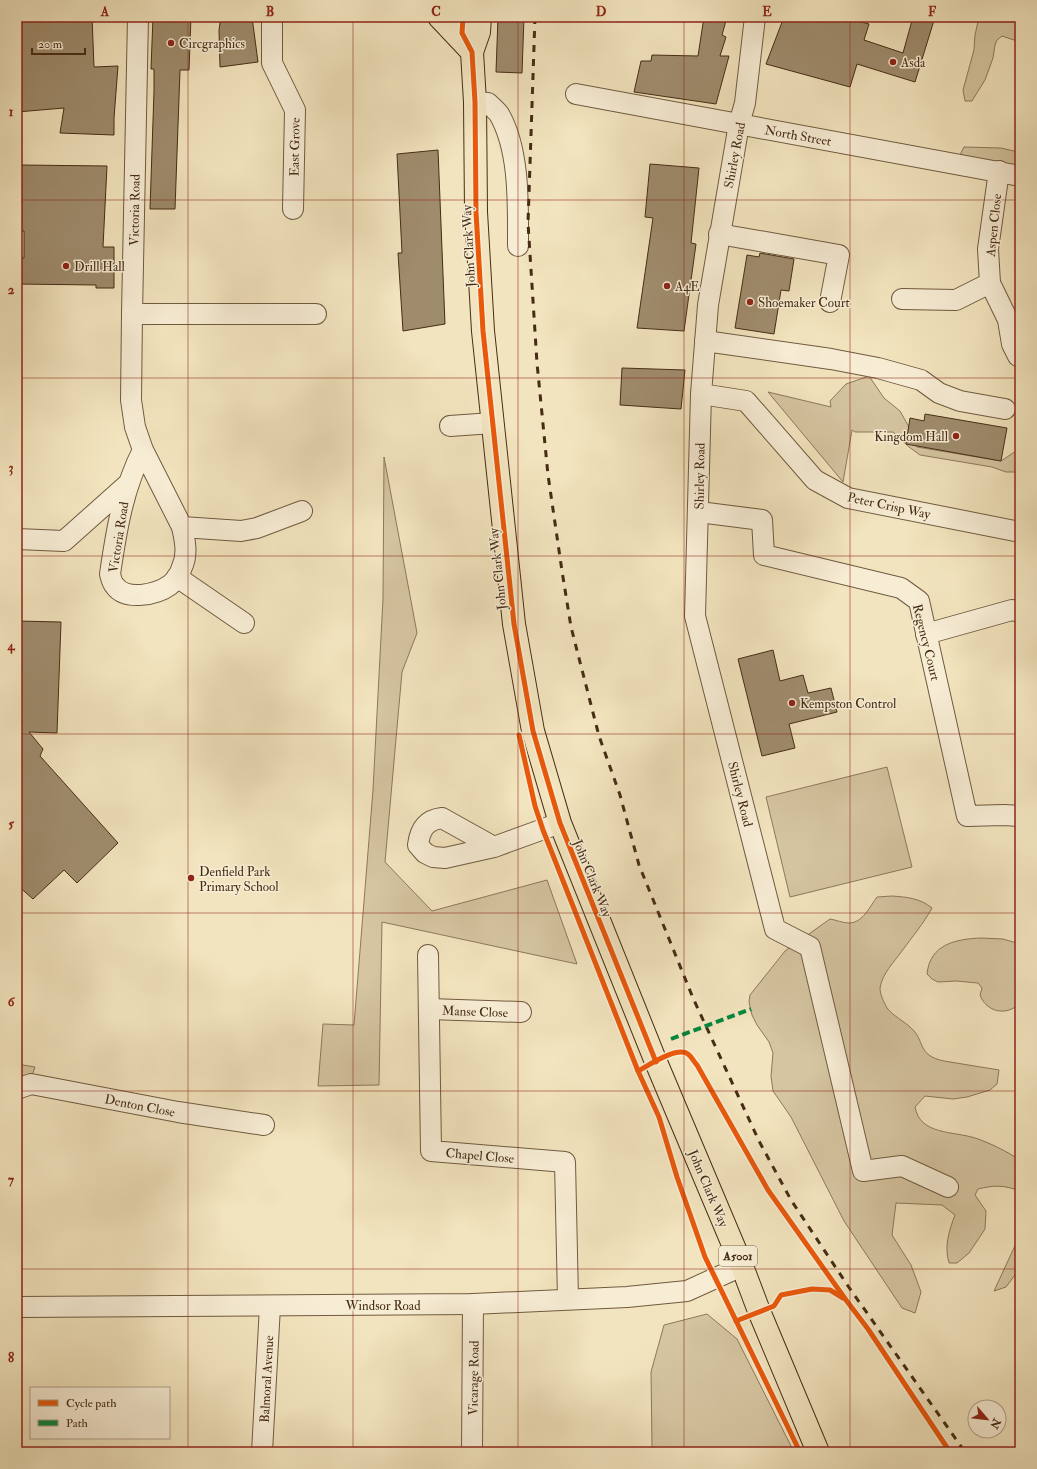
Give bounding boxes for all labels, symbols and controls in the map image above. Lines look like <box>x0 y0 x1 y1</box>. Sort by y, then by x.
text: A <box>100 4 110 20</box>
text: B <box>266 4 274 20</box>
text: C <box>431 4 441 20</box>
text: D <box>596 4 607 20</box>
text: E <box>762 4 772 20</box>
text: F <box>928 4 937 20</box>
scale bar <box>32 30 85 56</box>
place label: Circgraphics <box>179 36 245 53</box>
text: 20 m <box>38 37 63 52</box>
marker: Circgraphics <box>166 38 176 48</box>
place label: Asda <box>900 55 926 71</box>
marker: Asda <box>888 57 898 67</box>
text: 1 <box>9 104 14 120</box>
street label: East Grove <box>286 117 304 177</box>
street label: Shirley Road <box>721 120 750 190</box>
street label: North Street <box>763 122 832 150</box>
street label: Victoria Road <box>126 173 144 246</box>
street label: Aspen Close <box>983 192 1006 258</box>
street label: John Clark Way <box>459 204 480 289</box>
place label: Drill Hall <box>74 259 126 275</box>
marker: Drill Hall <box>61 261 71 271</box>
place label: A4E <box>674 279 700 295</box>
marker: A4E <box>662 281 672 291</box>
text: 2 <box>8 282 15 298</box>
place label: Shoemaker Court <box>758 295 850 311</box>
marker: Shoemaker Court <box>745 297 755 307</box>
place label: Kingdom Hall <box>874 429 949 445</box>
marker: Kingdom Hall <box>951 431 961 441</box>
street label: Shirley Road <box>691 442 710 509</box>
text: 3 <box>9 460 14 476</box>
street label: Peter Crisp Way <box>846 489 932 524</box>
street label: Victoria Road <box>105 500 133 574</box>
street label: John Clark Way <box>486 527 511 612</box>
street label: Regency Court <box>908 602 943 682</box>
text: 4 <box>6 638 15 654</box>
place label: Kempston Control <box>800 696 897 713</box>
marker: Kempston Control <box>787 698 797 708</box>
street label: Shirley Road <box>723 760 756 829</box>
text: 5 <box>8 816 14 832</box>
street label: John Clark Way <box>568 836 615 920</box>
place label: Denfield Park Primary School <box>199 864 279 896</box>
marker: Denfield Park Primary School <box>186 873 196 883</box>
text: 6 <box>8 994 16 1010</box>
street label: Manse Close <box>442 1003 509 1021</box>
street label: Denton Close <box>103 1091 177 1121</box>
street label: Chapel Close <box>445 1145 515 1168</box>
street label: John Clark Way <box>683 1146 732 1230</box>
text: 7 <box>8 1172 15 1188</box>
road number: A5001 <box>719 1246 757 1266</box>
street label: Windsor Road <box>344 1298 421 1314</box>
street label: Balmoral Avenue <box>257 1334 277 1423</box>
street label: Vicarage Road <box>465 1340 483 1416</box>
text: 8 <box>8 1350 14 1366</box>
legend <box>30 1387 170 1439</box>
text: Cycle path <box>66 1396 117 1411</box>
north arrow <box>967 1399 1007 1439</box>
text: N <box>987 1415 1004 1432</box>
text: Path <box>66 1416 89 1431</box>

